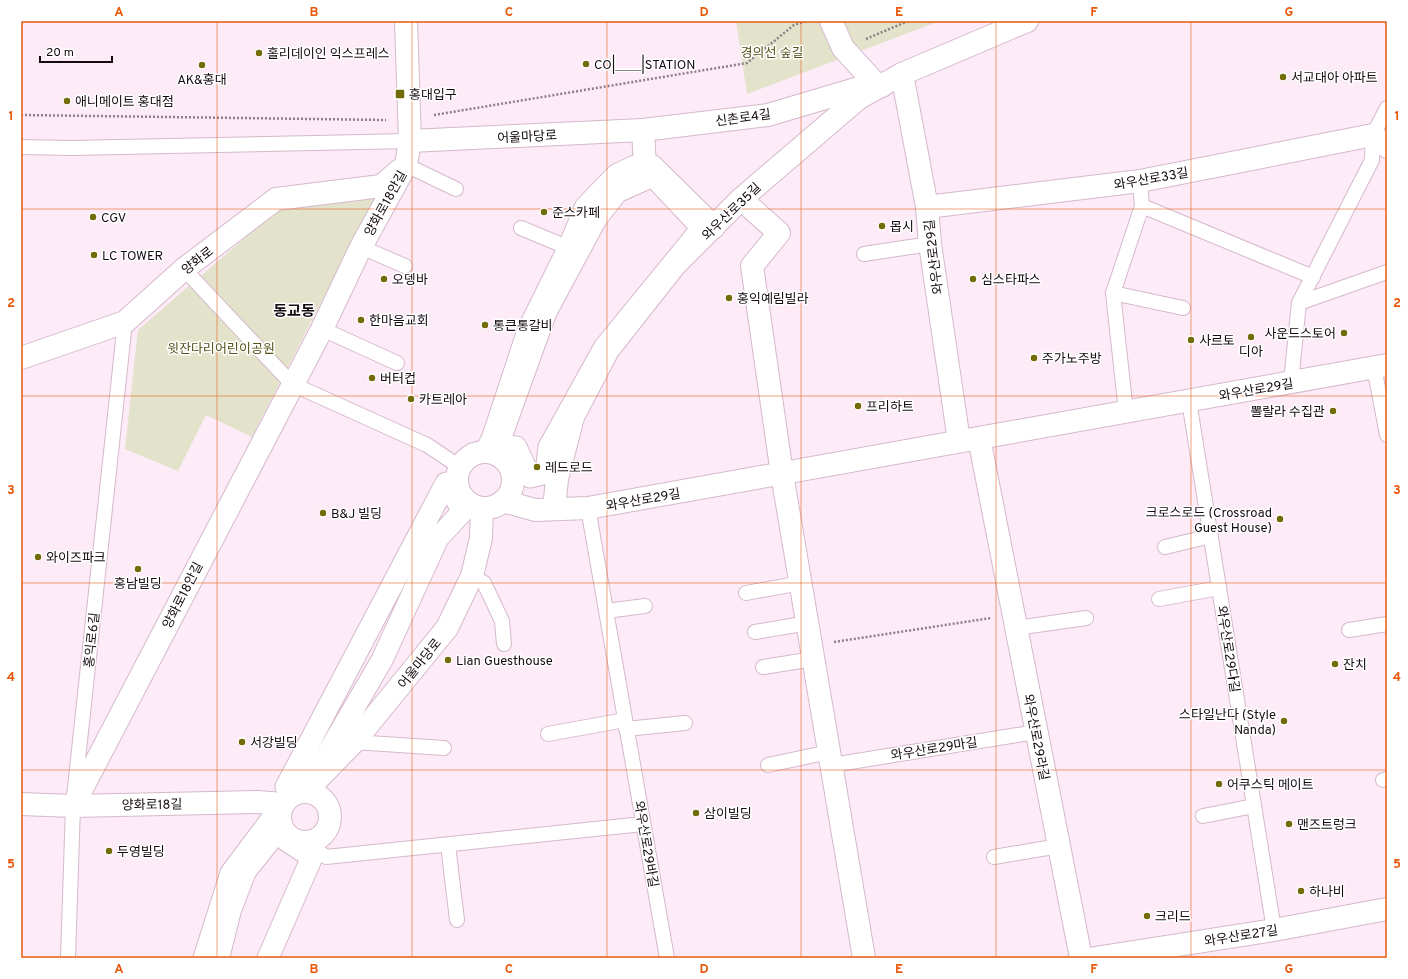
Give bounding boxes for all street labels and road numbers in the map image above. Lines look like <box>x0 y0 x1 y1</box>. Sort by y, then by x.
street label: 신촌로4길 <box>714 107 772 131</box>
street label: 어울마당로 <box>497 128 557 148</box>
street label: 와우산로33길 <box>1113 166 1190 194</box>
street label: 양화로18안길 <box>362 168 411 240</box>
street label: 와우산로35길 <box>700 180 765 244</box>
street label: 와우산로29길 <box>922 218 948 295</box>
street label: 양화로 <box>179 244 217 279</box>
street label: 와우산로29길 <box>1218 377 1295 405</box>
street label: 와우산로29길 <box>605 487 682 515</box>
street label: 양화로18안길 <box>160 560 207 632</box>
street label: 와우산로29다길 <box>1212 605 1242 694</box>
street label: 홍익로6길 <box>82 612 104 669</box>
street label: 어울마당로 <box>396 636 446 693</box>
street label: 와우산로29라길 <box>1019 693 1051 782</box>
street label: 와우산로29마길 <box>890 735 979 765</box>
street label: 양화로18길 <box>122 797 182 815</box>
street label: 와우산로29바길 <box>630 800 661 889</box>
street label: 와우산로27길 <box>1203 923 1279 951</box>

